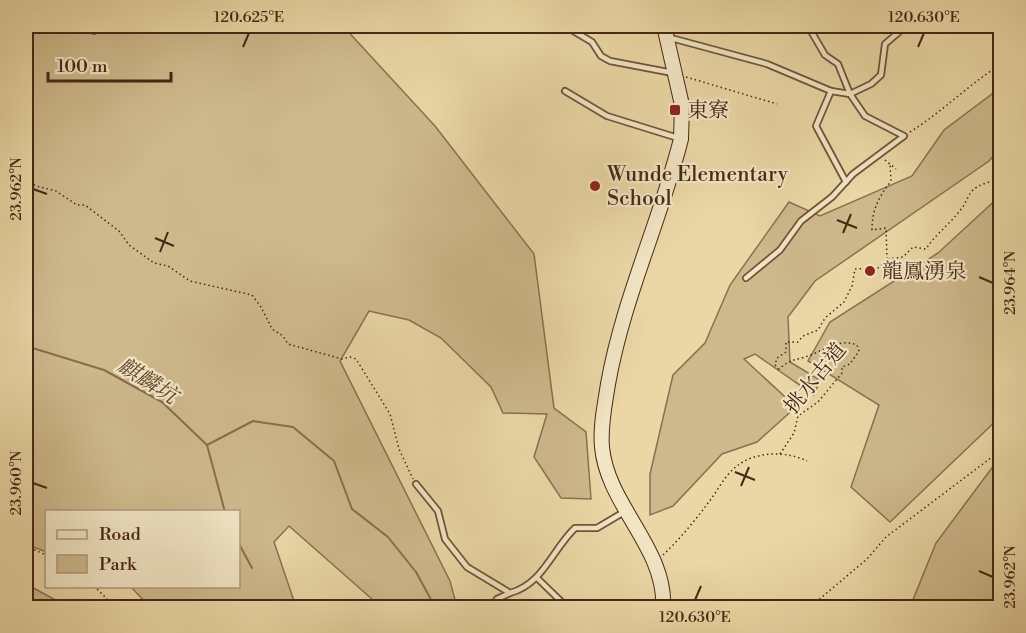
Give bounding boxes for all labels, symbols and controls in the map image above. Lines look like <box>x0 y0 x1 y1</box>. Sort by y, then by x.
text: 120.625°E <box>214 8 284 27</box>
text: 120.630°E <box>888 8 960 27</box>
scale bar <box>48 45 171 83</box>
text: 100 m <box>57 55 108 78</box>
place label: 東寮 <box>687 98 729 124</box>
marker: 東寮 <box>668 103 682 117</box>
text: 23.962°N <box>7 157 26 221</box>
place label: Wunde Elementary School <box>606 162 789 212</box>
marker: Wunde Elementary School <box>588 179 602 193</box>
text: 23.964°N <box>1001 251 1020 315</box>
place label: 龍鳳湧泉 <box>882 259 966 285</box>
marker: 龍鳳湧泉 <box>863 264 877 278</box>
street label: 挑水古道 <box>779 338 852 419</box>
water label: 麒麟坑 <box>112 352 185 412</box>
text: 23.960°N <box>7 451 26 515</box>
legend <box>45 510 240 588</box>
text: Road <box>99 523 142 546</box>
text: 23.962°N <box>1001 545 1020 609</box>
text: Park <box>99 553 138 576</box>
text: 120.630°E <box>659 608 731 627</box>

